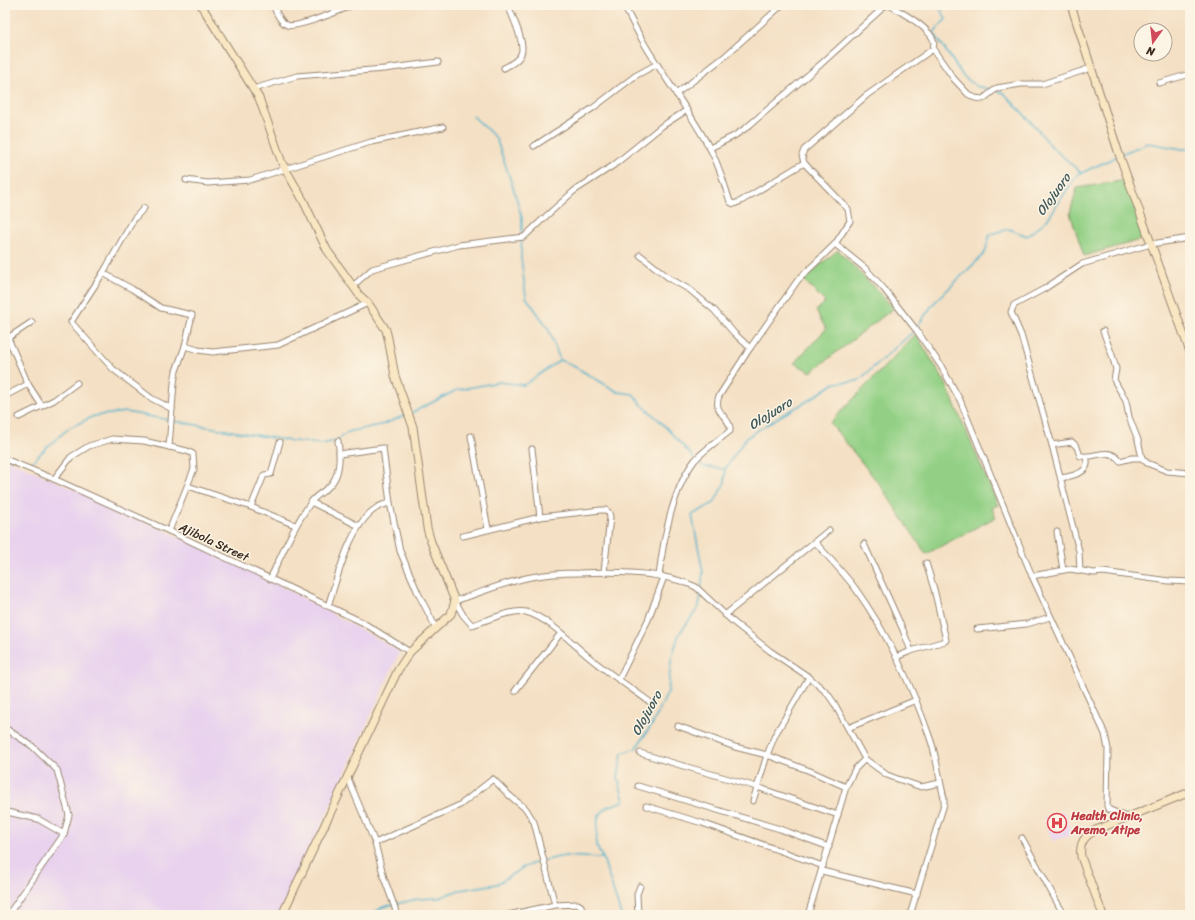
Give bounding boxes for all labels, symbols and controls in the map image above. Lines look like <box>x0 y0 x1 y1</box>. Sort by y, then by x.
north arrow <box>1133 22 1173 62</box>
text: N <box>1144 41 1158 62</box>
water label: Olojuoro <box>1030 167 1078 221</box>
water label: Olojuoro <box>744 390 798 436</box>
street label: Ajibola Street <box>174 516 254 568</box>
water label: Olojuoro <box>625 685 669 740</box>
place label: Health Clinic, Aremo, Atipe <box>1070 805 1143 841</box>
hospital icon: Health Clinic, Aremo, Atipe <box>1046 812 1068 834</box>

